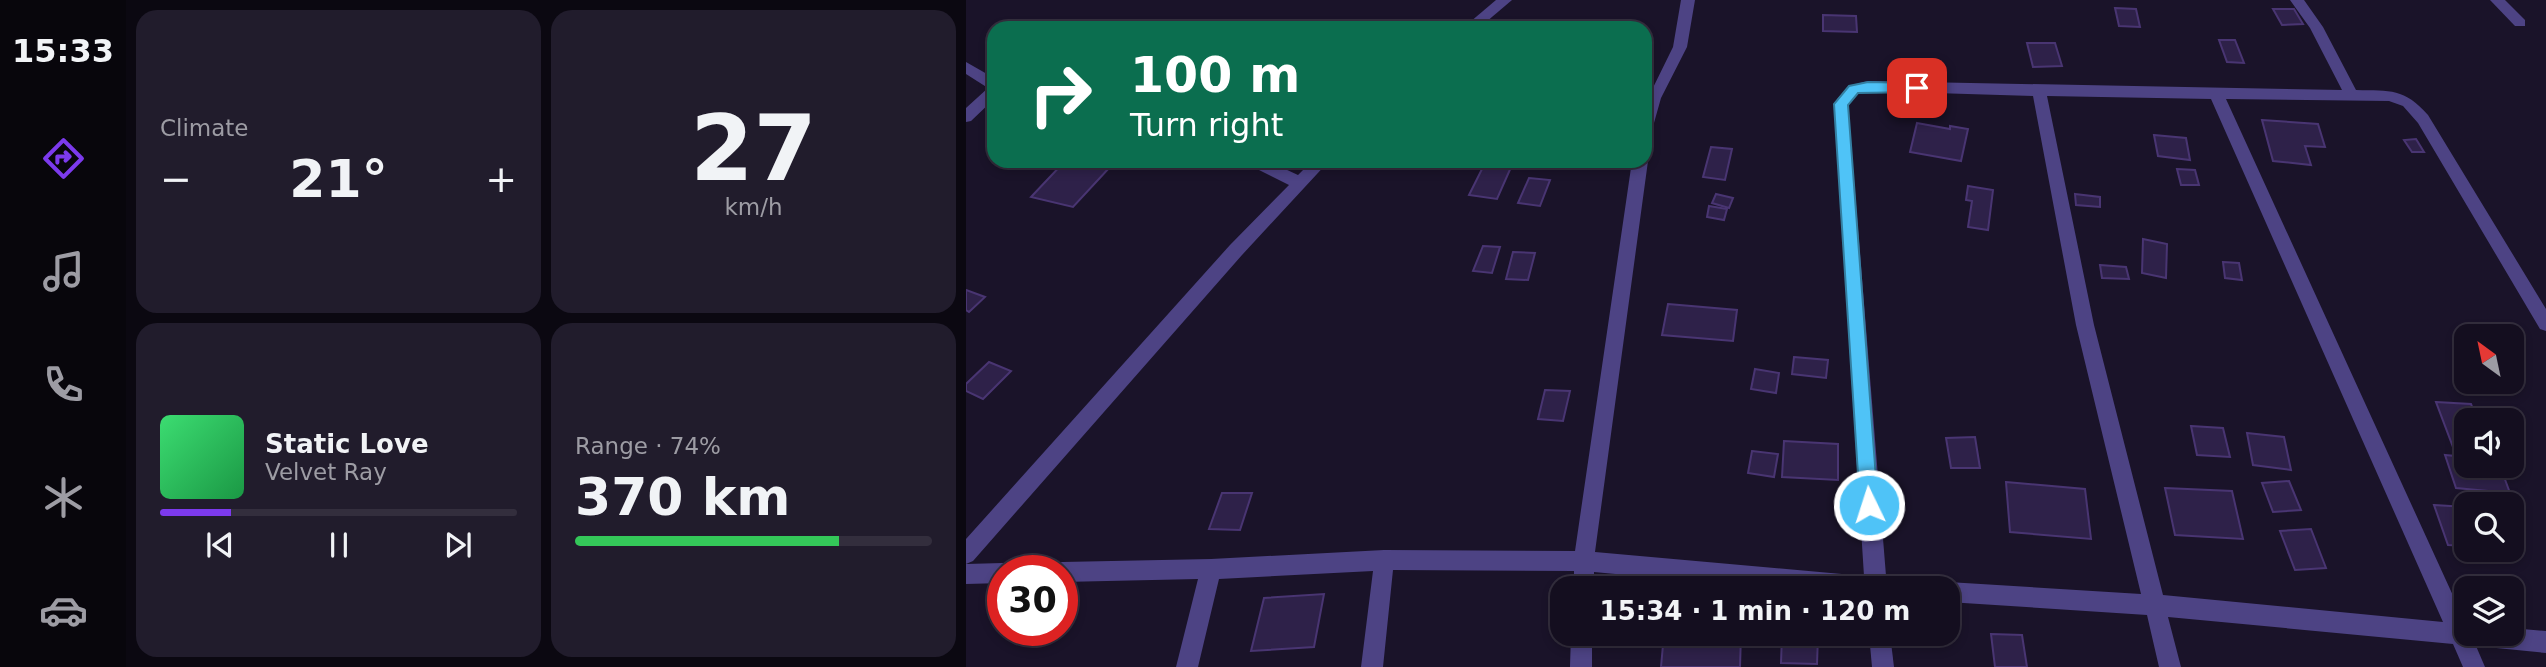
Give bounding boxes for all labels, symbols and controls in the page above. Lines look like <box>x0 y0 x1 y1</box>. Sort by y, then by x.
text: 15:33 <box>12 32 114 70</box>
text: 100 m <box>1130 47 1300 104</box>
icon: right <box>1015 49 1106 140</box>
pin <box>1887 58 1947 118</box>
icon: arrive <box>1898 69 1936 107</box>
text: 27 <box>690 96 817 201</box>
text: Turn right <box>1130 106 1283 144</box>
text: Climate <box>160 115 249 141</box>
icon: directions <box>39 134 88 183</box>
text: 21° <box>289 149 388 209</box>
text: − <box>160 157 192 201</box>
text: + <box>485 157 517 201</box>
text: km/h <box>724 194 783 220</box>
icon: music <box>39 247 88 296</box>
north arrow <box>2454 324 2524 394</box>
map controls <box>2454 324 2524 646</box>
icon: phone <box>39 360 88 409</box>
button: sound <box>2454 408 2524 478</box>
text: Static Love <box>265 429 429 459</box>
text: Range · 74% <box>575 433 721 459</box>
text: Velvet Ray <box>265 459 387 485</box>
text: 370 km <box>575 467 790 527</box>
position arrow <box>1832 468 1906 542</box>
icon: climate <box>39 473 88 522</box>
button: search <box>2454 492 2524 562</box>
icon: previous <box>201 526 239 564</box>
icon: pause <box>320 526 358 564</box>
icon: next <box>439 526 477 564</box>
speed limit sign: 30 <box>987 555 1078 646</box>
button: layers <box>2454 576 2524 646</box>
icon: car <box>39 586 88 635</box>
text: 15:34 · 1 min · 120 m <box>1600 596 1910 626</box>

